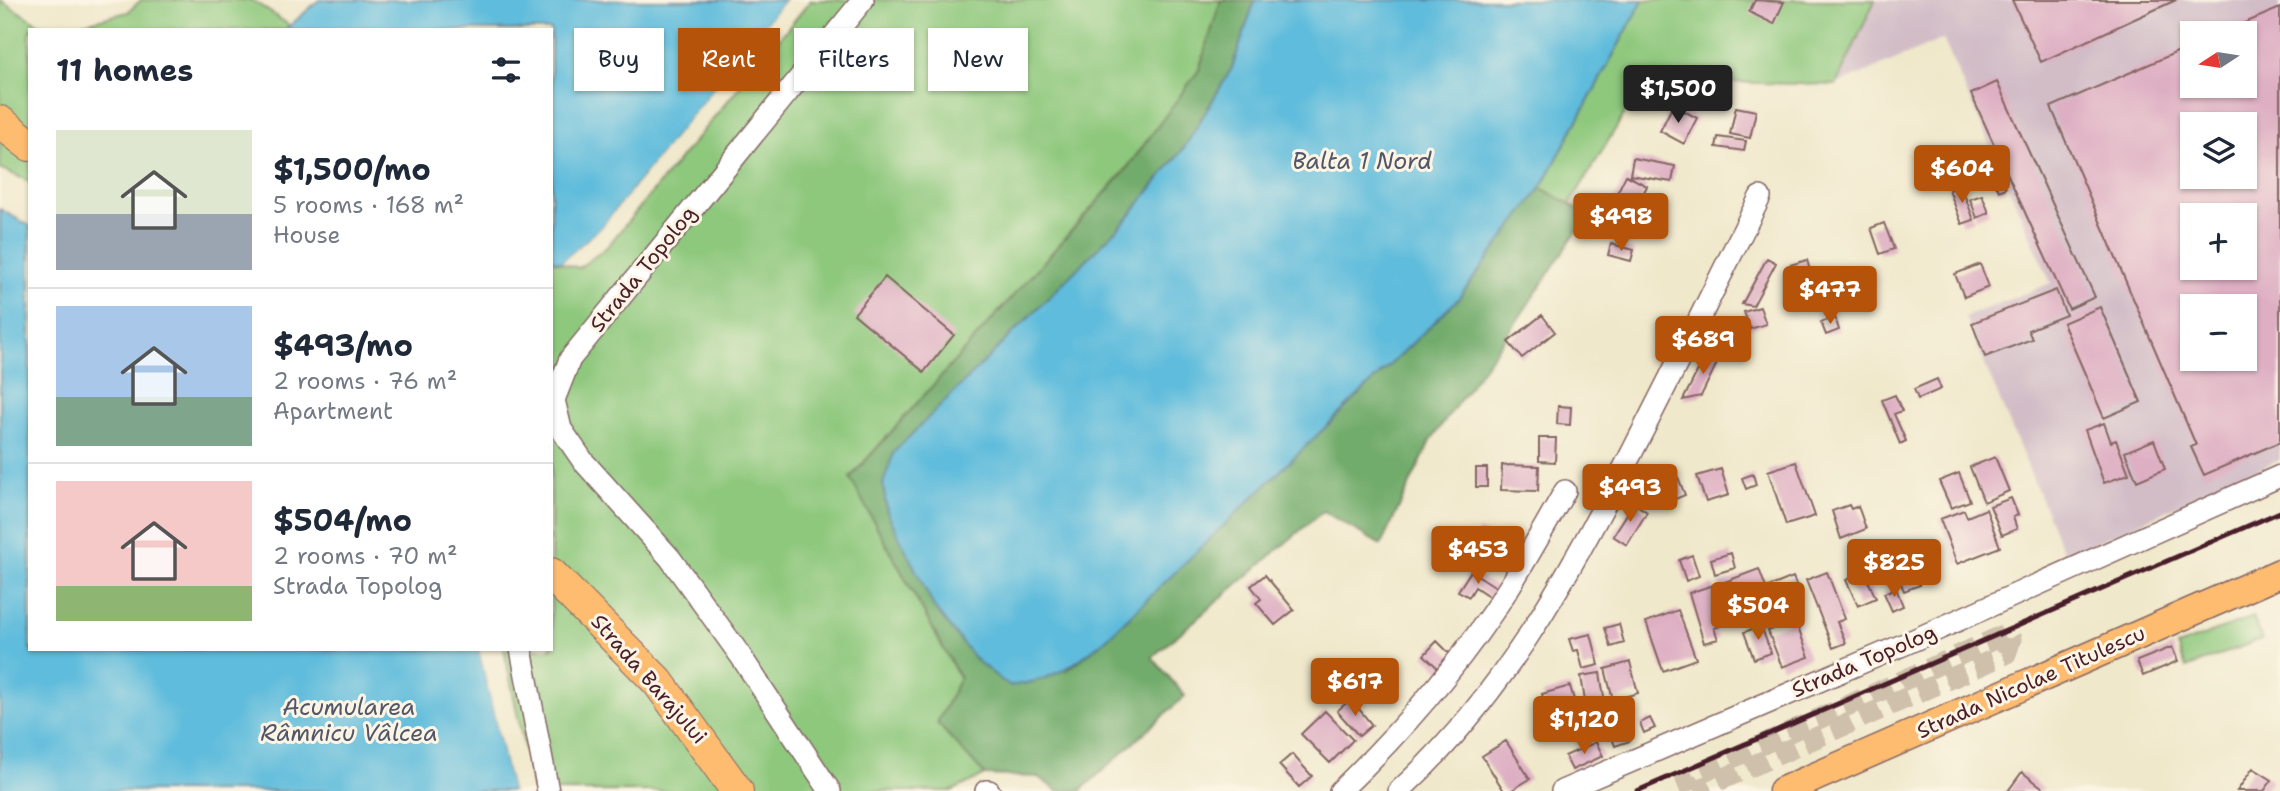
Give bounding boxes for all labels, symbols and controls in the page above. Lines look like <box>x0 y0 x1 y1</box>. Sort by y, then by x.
north arrow <box>2180 21 2258 98</box>
map controls <box>2180 21 2257 371</box>
chip: Buy <box>574 28 664 91</box>
chip: Rent <box>678 28 780 91</box>
chip: Filters <box>794 28 914 91</box>
chip: New <box>928 28 1028 91</box>
text: 11 homes <box>56 50 193 91</box>
icon: filters <box>487 51 525 89</box>
pin: $1,500 <box>1621 66 1735 125</box>
text: $1,500 <box>1639 73 1717 103</box>
button: layers <box>2180 112 2257 189</box>
water label: Balta 1 Nord <box>1292 146 1432 176</box>
pin: $604 <box>1921 146 2003 205</box>
text: $1,500/mo <box>273 149 431 190</box>
text: $604 <box>1930 153 1994 183</box>
icon: home <box>112 158 196 242</box>
text: 5 rooms · 168 m² <box>273 190 464 220</box>
pin: $498 <box>1580 194 1662 253</box>
street label: Strada Topolog <box>583 200 703 338</box>
text: $498 <box>1589 201 1653 231</box>
button: + <box>2180 203 2257 280</box>
text: House <box>273 220 341 250</box>
pin: $477 <box>1789 266 1871 326</box>
text: $477 <box>1799 274 1861 304</box>
button: − <box>2180 294 2257 371</box>
pin: $689 <box>1662 316 1744 376</box>
text: $689 <box>1671 324 1735 354</box>
text: $493/mo <box>273 325 413 366</box>
icon: home <box>112 334 196 418</box>
text: 2 rooms · 76 m² <box>273 366 457 396</box>
text: Apartment <box>273 396 393 426</box>
pin: $493 <box>1589 464 1671 524</box>
text: $493 <box>1598 472 1662 502</box>
text: $504/mo <box>273 500 412 541</box>
icon: home <box>112 509 196 593</box>
pin: $453 <box>1437 526 1519 586</box>
text: $453 <box>1447 534 1509 564</box>
pin: $825 <box>1853 540 1935 599</box>
text: 2 rooms · 70 m² <box>273 541 458 571</box>
text: $825 <box>1863 547 1925 577</box>
text: Strada Topolog <box>273 571 442 601</box>
pin: $504 <box>1717 582 1799 642</box>
text: $504 <box>1727 590 1789 620</box>
street label: Strada Barajului <box>585 608 713 750</box>
street label: Strada Topolog <box>1787 618 1941 704</box>
street label: Strada Nicolae Titulescu <box>1912 619 2150 745</box>
pin: $617 <box>1314 658 1396 718</box>
text: $617 <box>1327 666 1383 696</box>
water label: Acumularea Râmnicu Vâlcea <box>260 692 438 748</box>
pin: $1,120 <box>1527 696 1641 756</box>
text: $1,120 <box>1549 704 1619 734</box>

